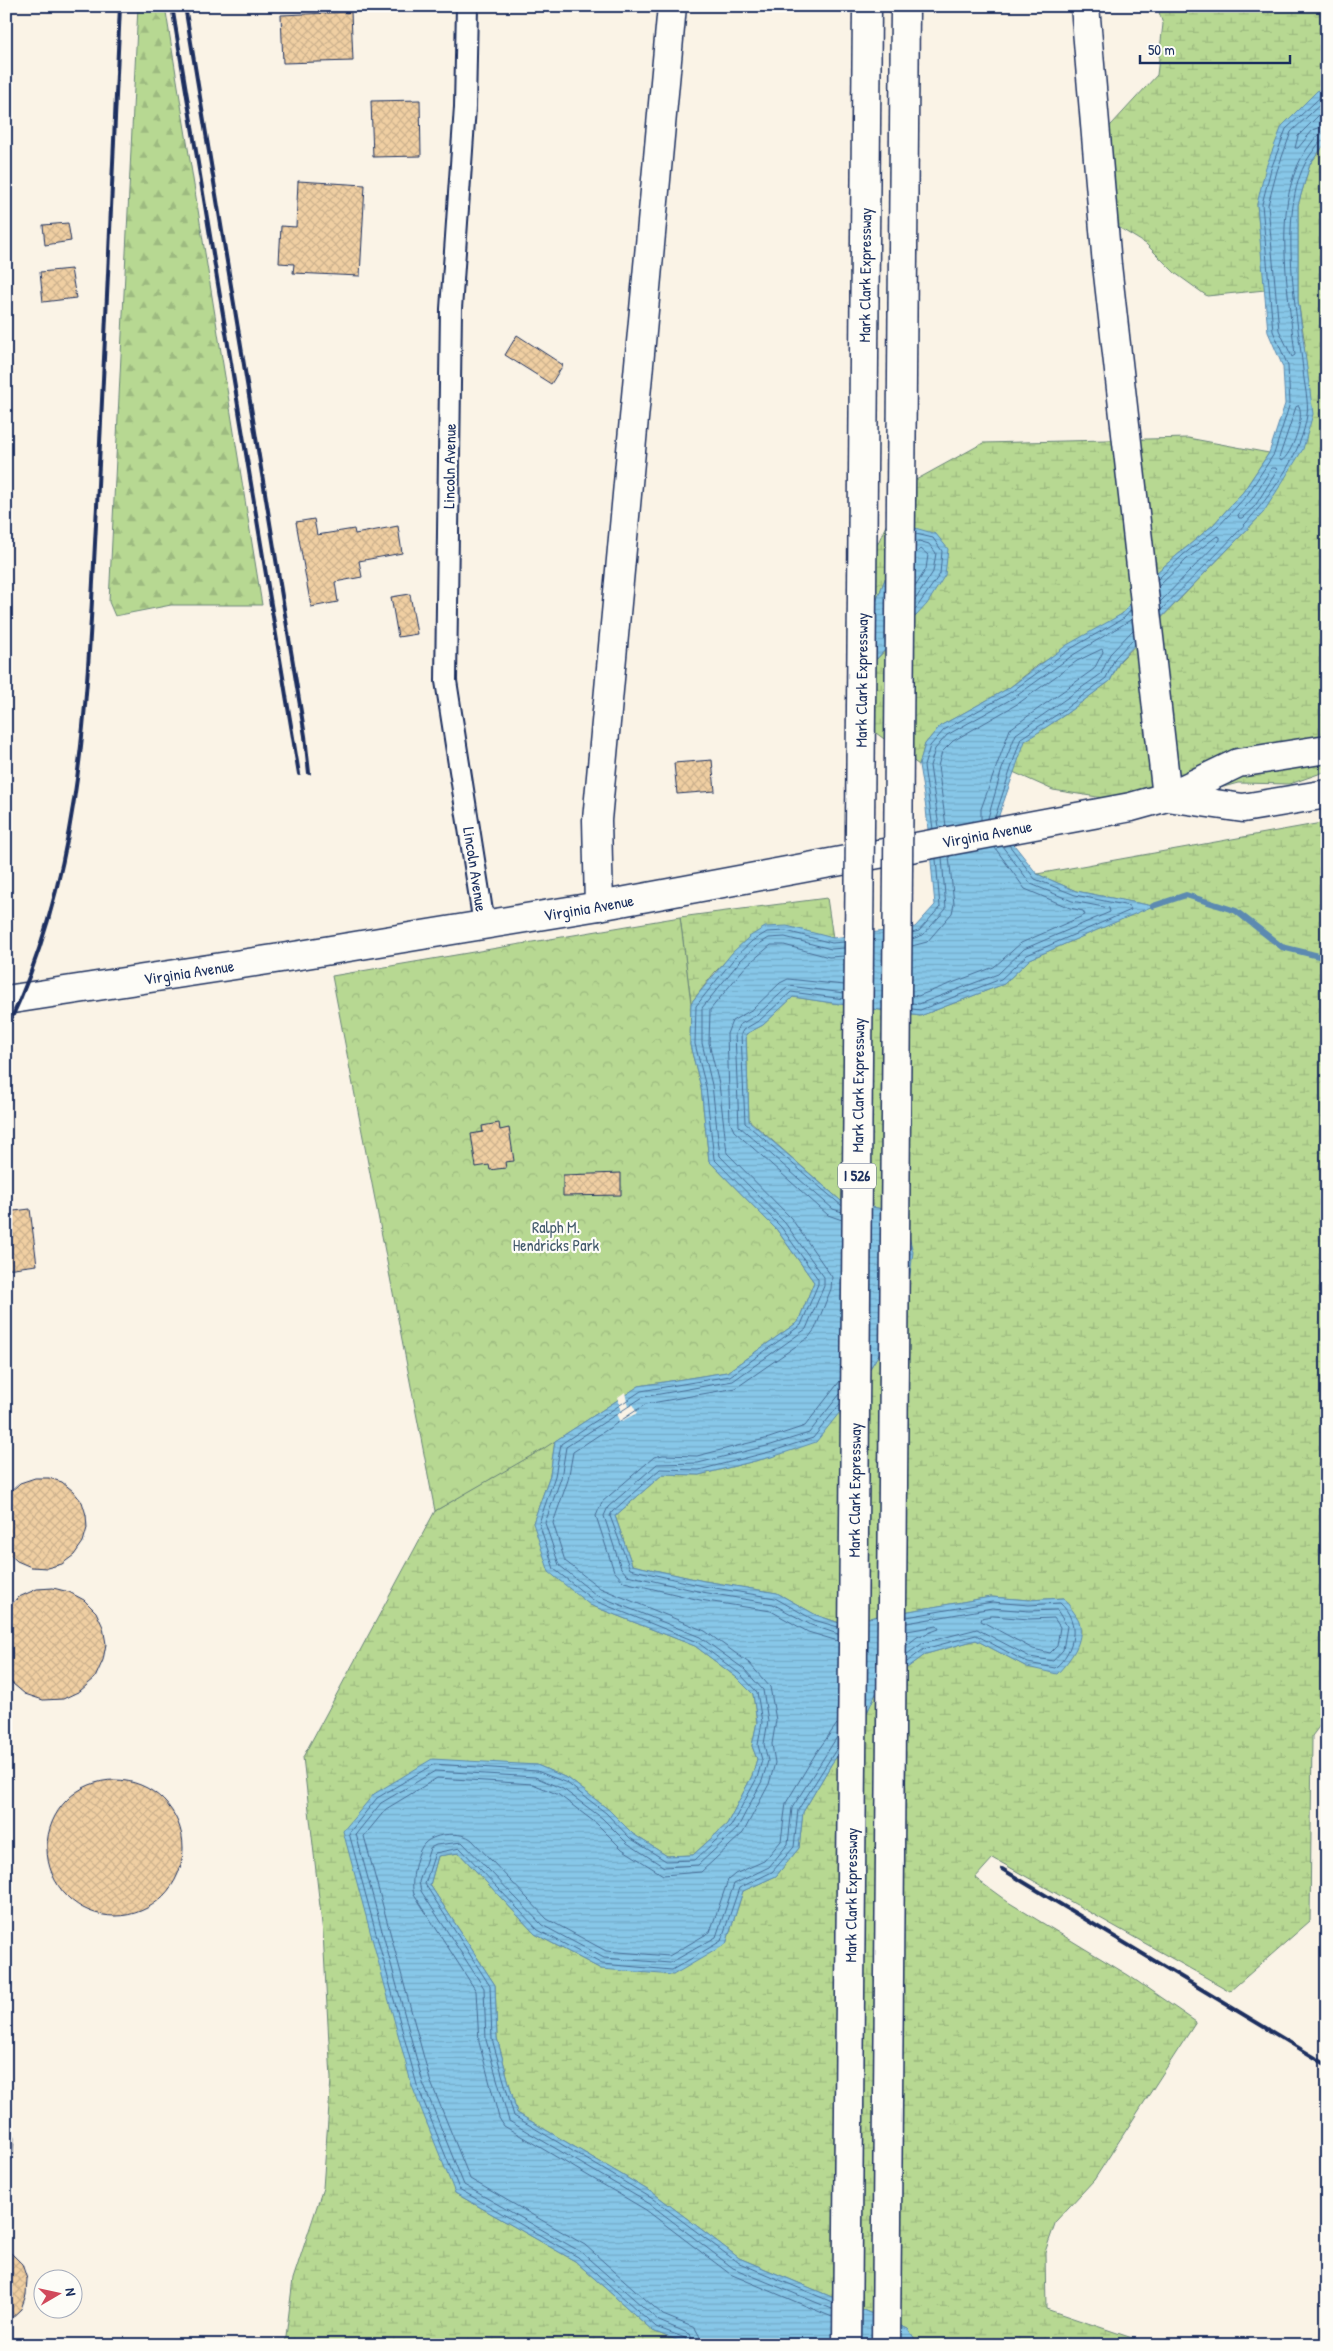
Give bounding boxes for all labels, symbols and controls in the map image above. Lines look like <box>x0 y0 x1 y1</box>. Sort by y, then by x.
scale bar <box>1140 32 1290 64</box>
text: 50 m <box>1148 39 1175 60</box>
street label: Mark Clark Expressway <box>853 207 876 342</box>
street label: Lincoln Avenue <box>437 423 461 509</box>
street label: Mark Clark Expressway <box>850 612 873 747</box>
street label: Virginia Avenue <box>940 815 1034 853</box>
street label: Lincoln Avenue <box>458 825 493 914</box>
street label: Virginia Avenue <box>542 889 636 926</box>
street label: Virginia Avenue <box>142 954 236 990</box>
street label: Mark Clark Expressway <box>846 1017 869 1152</box>
road number: I 526 <box>838 1164 876 1188</box>
park label: Ralph M. Hendricks Park <box>513 1216 600 1256</box>
street label: Mark Clark Expressway <box>843 1422 866 1557</box>
street label: Mark Clark Expressway <box>839 1827 862 1962</box>
north arrow <box>32 2268 82 2318</box>
text: N <box>61 2287 81 2298</box>

